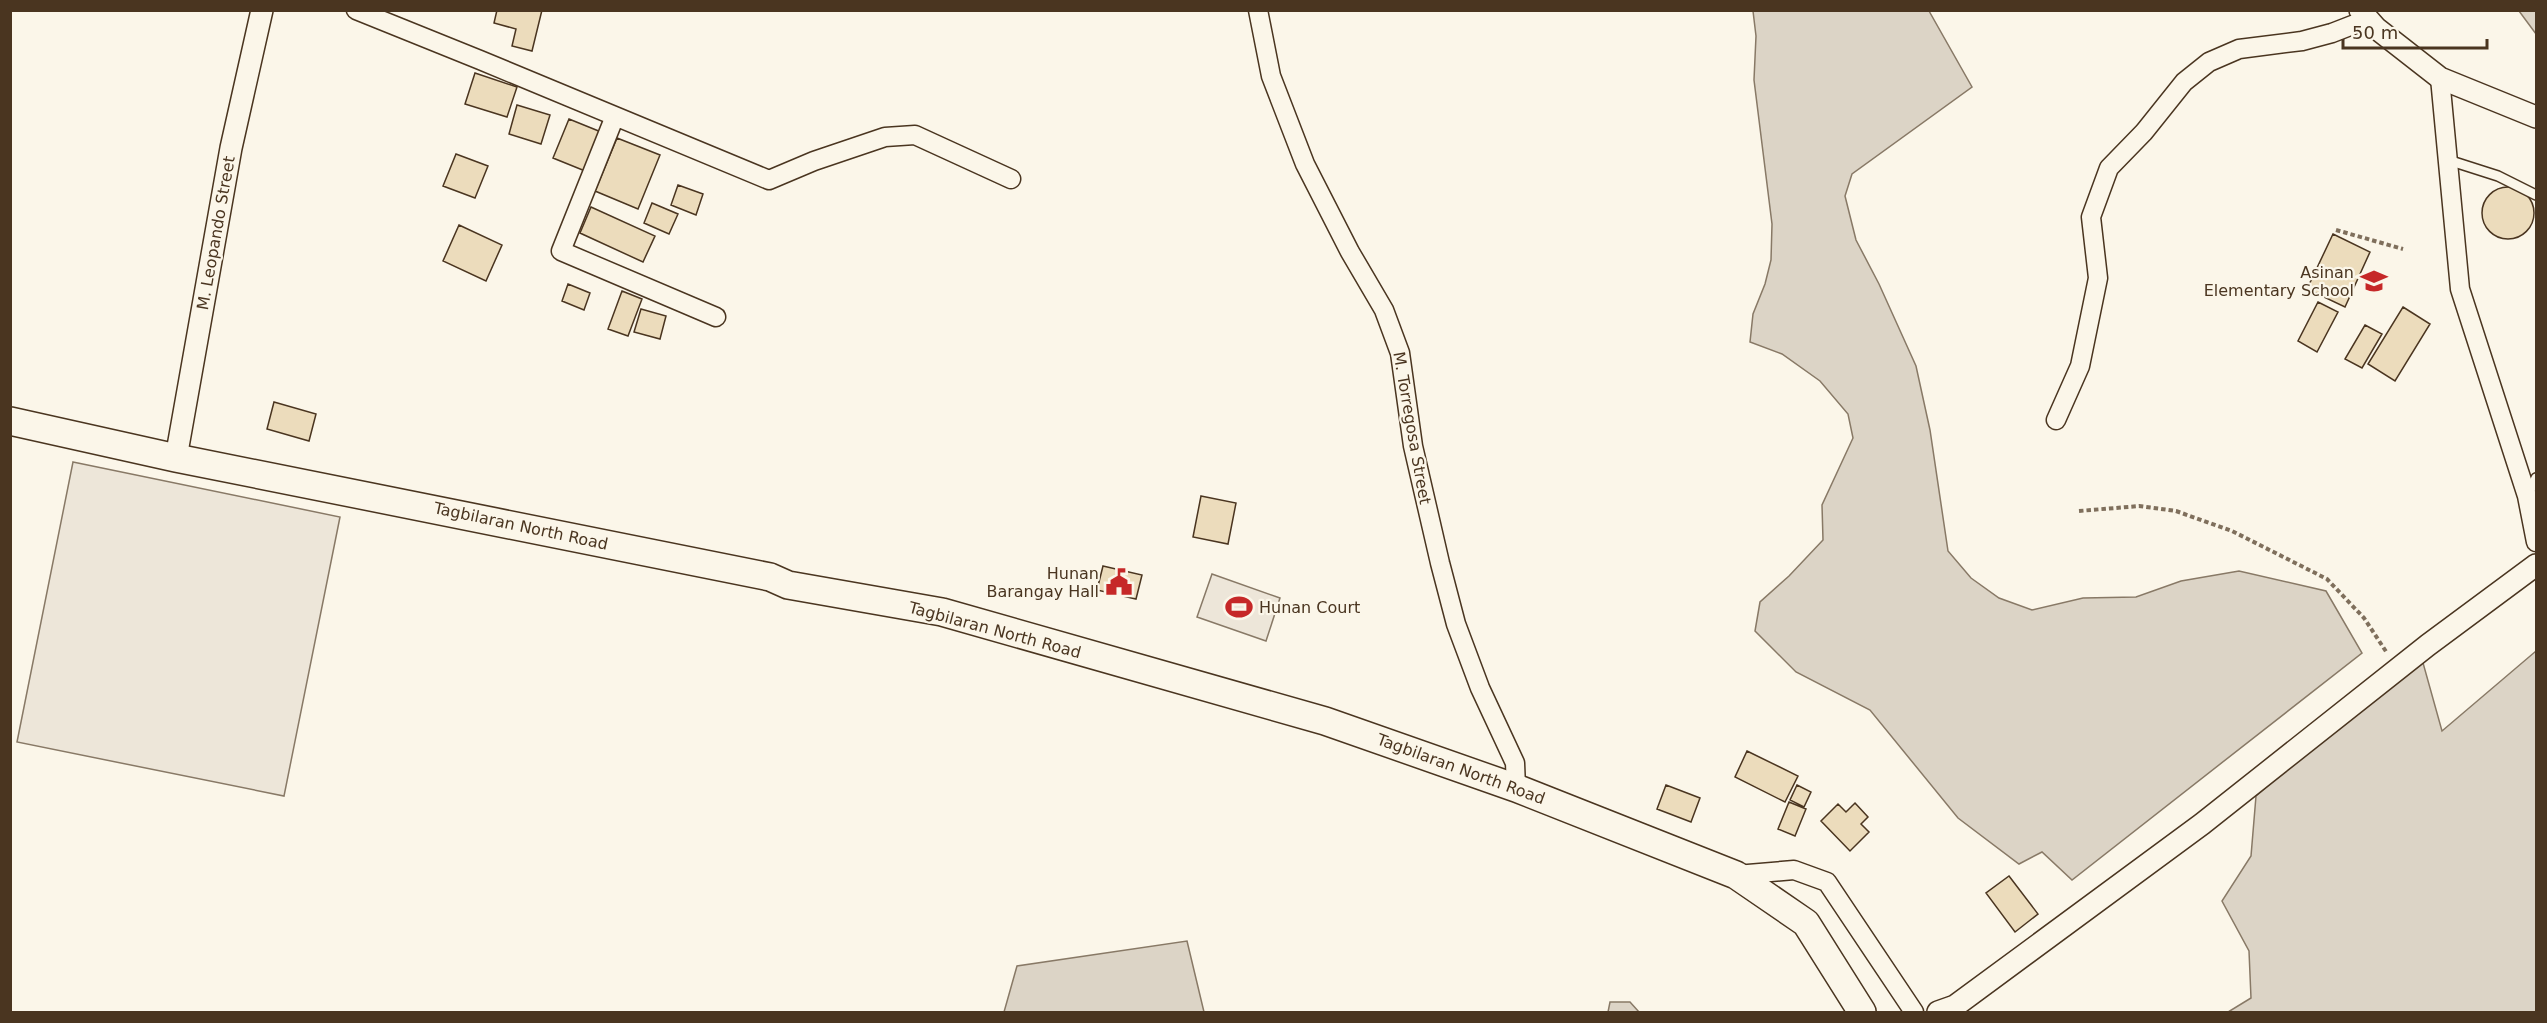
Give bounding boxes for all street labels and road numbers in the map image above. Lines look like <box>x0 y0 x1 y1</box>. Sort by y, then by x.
street label: M. Leopando Street <box>193 155 239 311</box>
street label: M. Torregosa Street <box>1389 350 1435 506</box>
street label: Tagbilaran North Road <box>431 498 610 554</box>
street label: Tagbilaran North Road <box>906 598 1083 662</box>
street label: Tagbilaran North Road <box>1373 729 1548 808</box>

